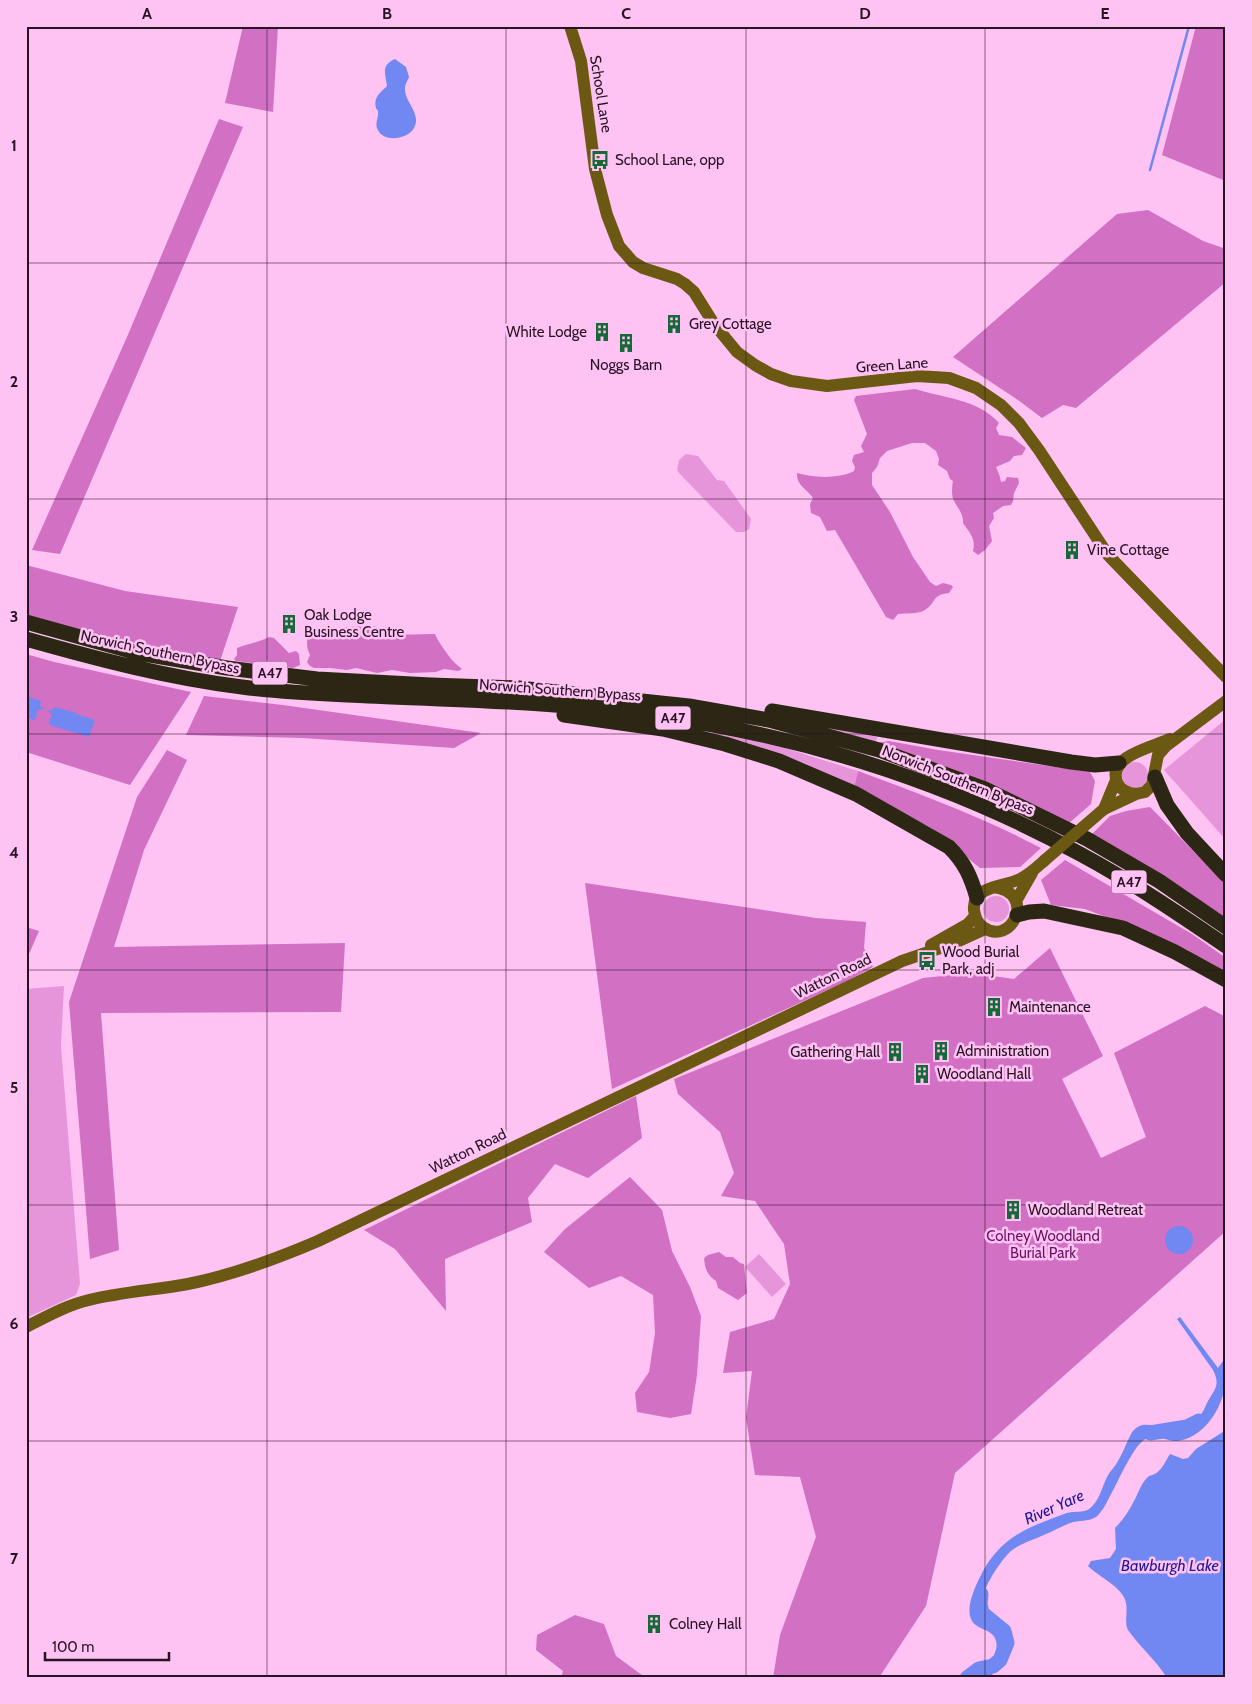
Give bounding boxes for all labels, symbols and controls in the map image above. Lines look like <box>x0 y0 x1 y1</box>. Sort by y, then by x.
text: A <box>142 4 152 23</box>
text: B <box>382 4 392 23</box>
text: C <box>621 4 631 23</box>
text: D <box>859 4 871 23</box>
text: E <box>1100 4 1110 23</box>
street label: School Lane <box>586 54 616 134</box>
text: 1 <box>11 136 17 155</box>
bus stop icon: School Lane, opp <box>589 149 611 171</box>
place label: School Lane, opp <box>615 151 724 169</box>
building icon: Grey Cottage <box>663 313 685 335</box>
place label: Grey Cottage <box>689 315 772 333</box>
building icon: White Lodge <box>591 321 613 343</box>
place label: White Lodge <box>506 323 587 341</box>
building icon: Noggs Barn <box>615 332 637 354</box>
street label: Green Lane <box>855 353 929 377</box>
place label: Noggs Barn <box>590 356 662 374</box>
text: 2 <box>10 372 18 391</box>
building icon: Vine Cottage <box>1061 539 1083 561</box>
place label: Vine Cottage <box>1087 541 1169 559</box>
place label: Oak Lodge Business Centre <box>304 606 405 641</box>
text: 3 <box>10 607 18 626</box>
building icon: Oak Lodge Business Centre <box>278 613 300 635</box>
street label: Norwich Southern Bypass <box>79 626 241 678</box>
road number: A47 <box>252 661 288 684</box>
street label: Norwich Southern Bypass <box>478 675 642 705</box>
road number: A47 <box>656 706 690 730</box>
street label: Norwich Southern Bypass <box>879 741 1037 819</box>
text: 4 <box>9 843 19 862</box>
road number: A47 <box>1112 870 1146 894</box>
place label: Wood Burial Park, adj <box>942 943 1020 978</box>
street label: Watton Road <box>792 950 874 1002</box>
bus stop icon: Wood Burial Park, adj <box>916 950 938 972</box>
building icon: Maintenance <box>983 996 1005 1018</box>
place label: Maintenance <box>1009 998 1091 1016</box>
building icon: Administration <box>930 1040 952 1062</box>
building icon: Gathering Hall <box>884 1041 906 1063</box>
place label: Administration <box>956 1042 1049 1060</box>
place label: Gathering Hall <box>790 1043 880 1061</box>
building icon: Woodland Hall <box>911 1063 933 1085</box>
place label: Woodland Hall <box>937 1065 1031 1083</box>
text: 5 <box>10 1078 18 1097</box>
street label: Watton Road <box>427 1125 509 1177</box>
building icon: Woodland Retreat <box>1002 1199 1024 1221</box>
place label: Woodland Retreat <box>1028 1201 1143 1219</box>
park label: Colney Woodland Burial Park <box>986 1227 1100 1262</box>
text: 6 <box>10 1314 19 1333</box>
water label: River Yare <box>1021 1485 1087 1529</box>
text: 7 <box>10 1549 19 1568</box>
water label: Bawburgh Lake <box>1121 1556 1219 1575</box>
building icon: Colney Hall <box>643 1613 665 1635</box>
place label: Colney Hall <box>669 1615 742 1633</box>
scale bar <box>45 1629 169 1661</box>
text: 100 m <box>52 1638 94 1656</box>

